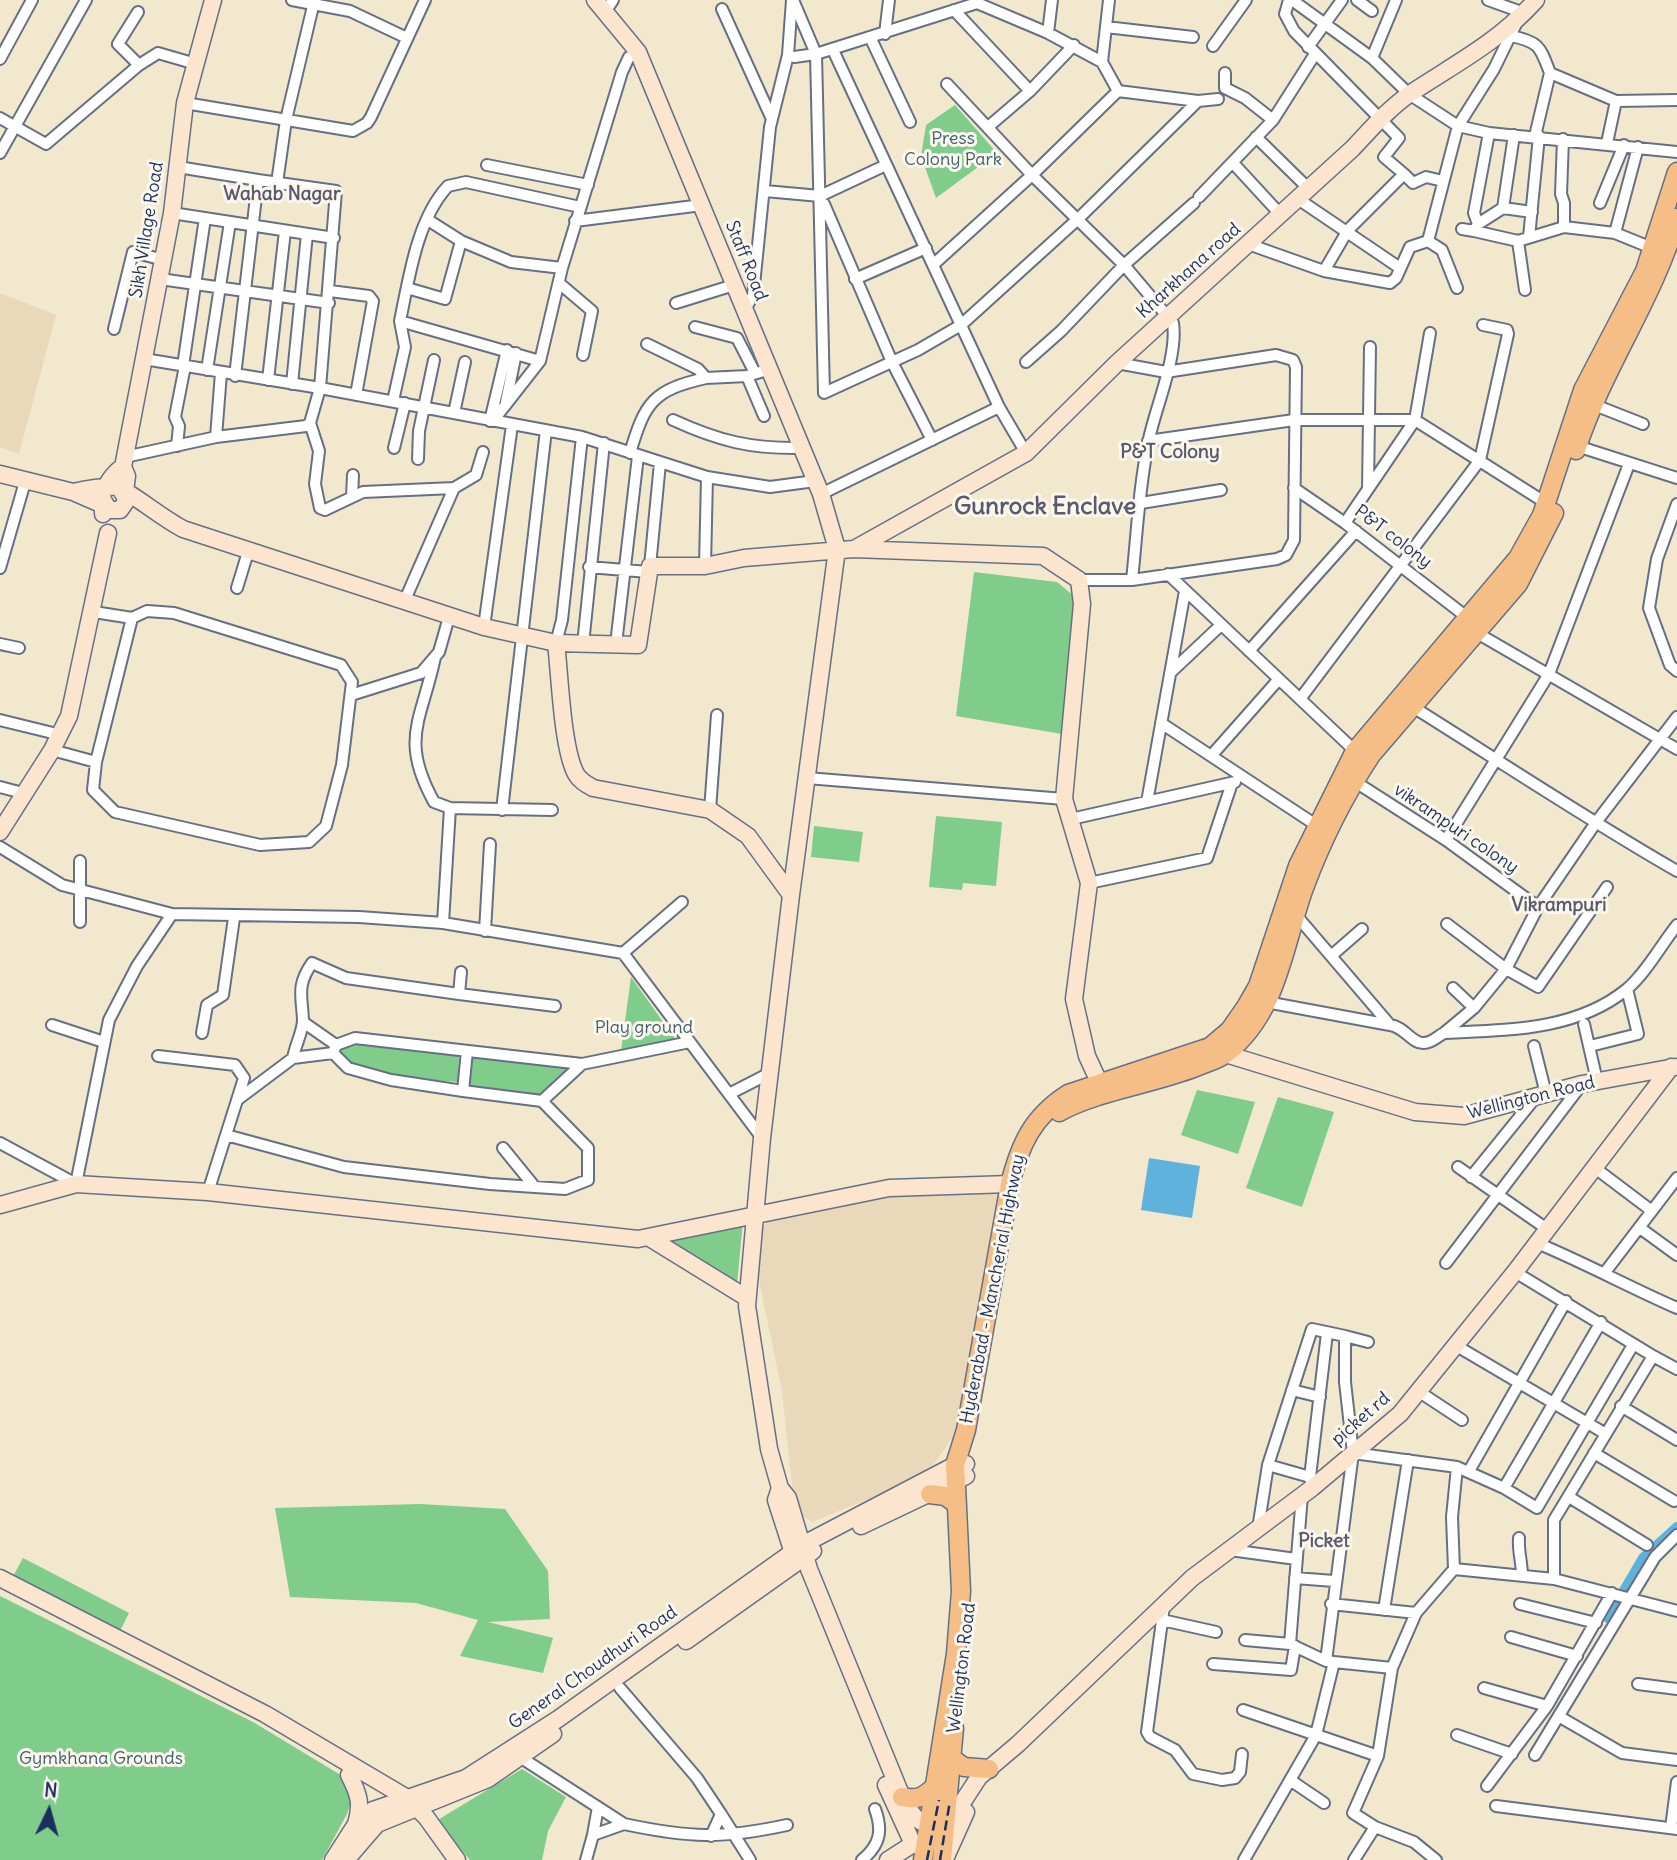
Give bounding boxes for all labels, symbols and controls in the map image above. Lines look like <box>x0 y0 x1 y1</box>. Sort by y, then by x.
park label: Press Colony Park <box>904 128 1002 170</box>
street label: Sikh Village Road <box>126 160 168 300</box>
district label: Wahab Nagar <box>223 184 341 206</box>
street label: Staff Road <box>720 218 772 304</box>
street label: Kharkhana road <box>1133 219 1245 323</box>
district label: P&T Colony <box>1120 442 1220 464</box>
district label: Gunrock Enclave <box>954 493 1136 521</box>
street label: P&T colony <box>1350 501 1436 573</box>
street label: vikrampuri colony <box>1390 779 1522 879</box>
district label: Vikrampuri <box>1512 895 1606 917</box>
park label: Play ground <box>595 1017 693 1039</box>
street label: Wellington Road <box>1465 1072 1597 1124</box>
street label: Hyderabad - Mancherial Highway <box>956 1152 1030 1426</box>
street label: picket rd <box>1327 1388 1395 1450</box>
district label: Picket <box>1298 1531 1350 1553</box>
street label: General Choudhuri Road <box>505 1602 681 1734</box>
street label: Wellington Road <box>943 1602 981 1734</box>
park label: Gymkhana Grounds <box>19 1748 183 1770</box>
north arrow <box>14 1776 84 1846</box>
text: N <box>43 1778 58 1803</box>

